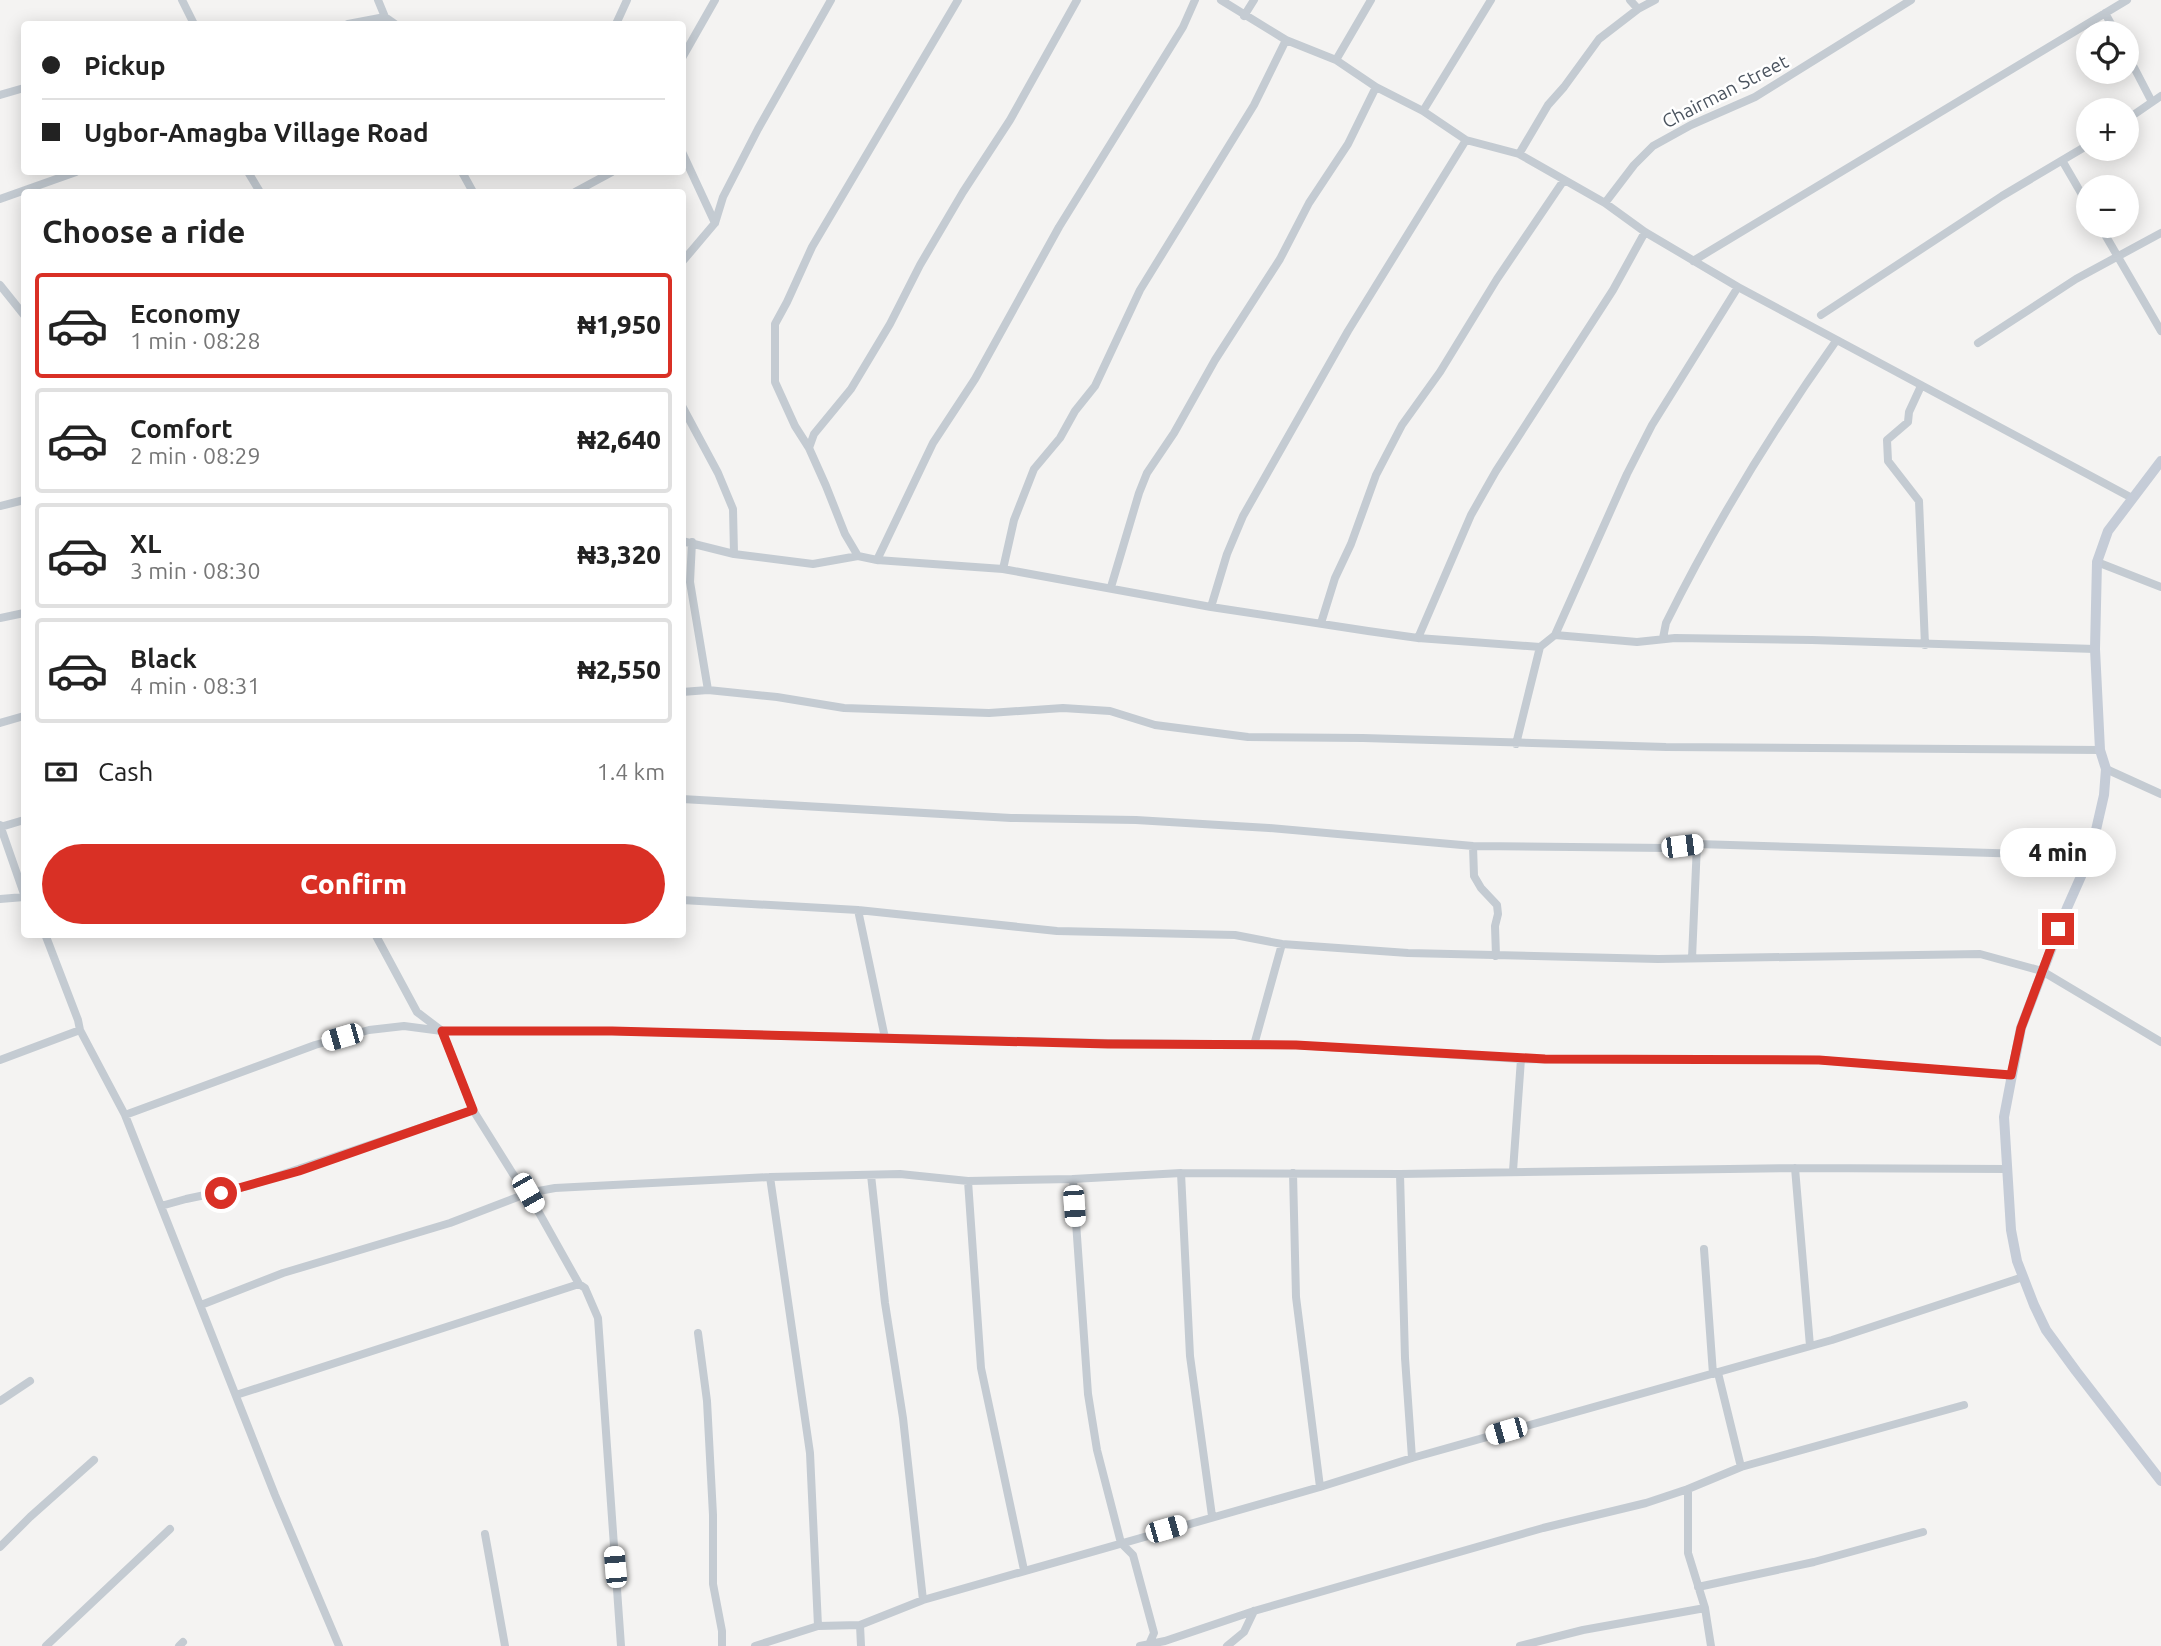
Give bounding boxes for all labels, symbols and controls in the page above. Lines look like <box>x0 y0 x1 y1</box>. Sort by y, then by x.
map controls <box>2076 21 2139 238</box>
button: locate <box>2076 21 2139 84</box>
street label: Chairman Street <box>1658 50 1792 132</box>
text: Pickup <box>84 51 166 80</box>
button: + <box>2076 98 2139 161</box>
text: Ugbor-Amagba Village Road <box>84 118 429 147</box>
button: − <box>2076 175 2139 238</box>
text: Choose a ride <box>42 213 245 249</box>
icon: car <box>46 294 109 357</box>
text: Economy <box>130 299 240 328</box>
text: ₦1,950 <box>577 310 661 339</box>
text: 1 min · 08:28 <box>130 328 261 353</box>
icon: car <box>46 409 109 472</box>
text: Comfort <box>130 414 233 443</box>
text: ₦2,640 <box>577 425 661 454</box>
text: 2 min · 08:29 <box>130 443 261 468</box>
icon: car <box>46 524 109 587</box>
text: XL <box>130 529 161 558</box>
text: ₦3,320 <box>577 540 661 569</box>
text: 3 min · 08:30 <box>130 558 261 583</box>
icon: car <box>46 639 109 702</box>
text: Black <box>130 644 197 673</box>
text: ₦2,550 <box>577 655 661 684</box>
text: 4 min · 08:31 <box>130 673 261 698</box>
icon: cash <box>42 753 80 791</box>
text: Cash <box>98 757 153 786</box>
text: 1.4 km <box>597 759 665 784</box>
callout: 4 min <box>2000 828 2116 876</box>
car <box>1660 833 1705 859</box>
text: 4 min <box>2029 840 2087 865</box>
button: Confirm <box>42 844 665 924</box>
route end <box>2042 913 2074 945</box>
car <box>319 1021 366 1053</box>
car <box>509 1170 548 1216</box>
route start <box>205 1177 237 1209</box>
car <box>1063 1184 1086 1228</box>
car <box>1483 1415 1530 1447</box>
car <box>1143 1513 1190 1545</box>
car <box>603 1545 628 1589</box>

